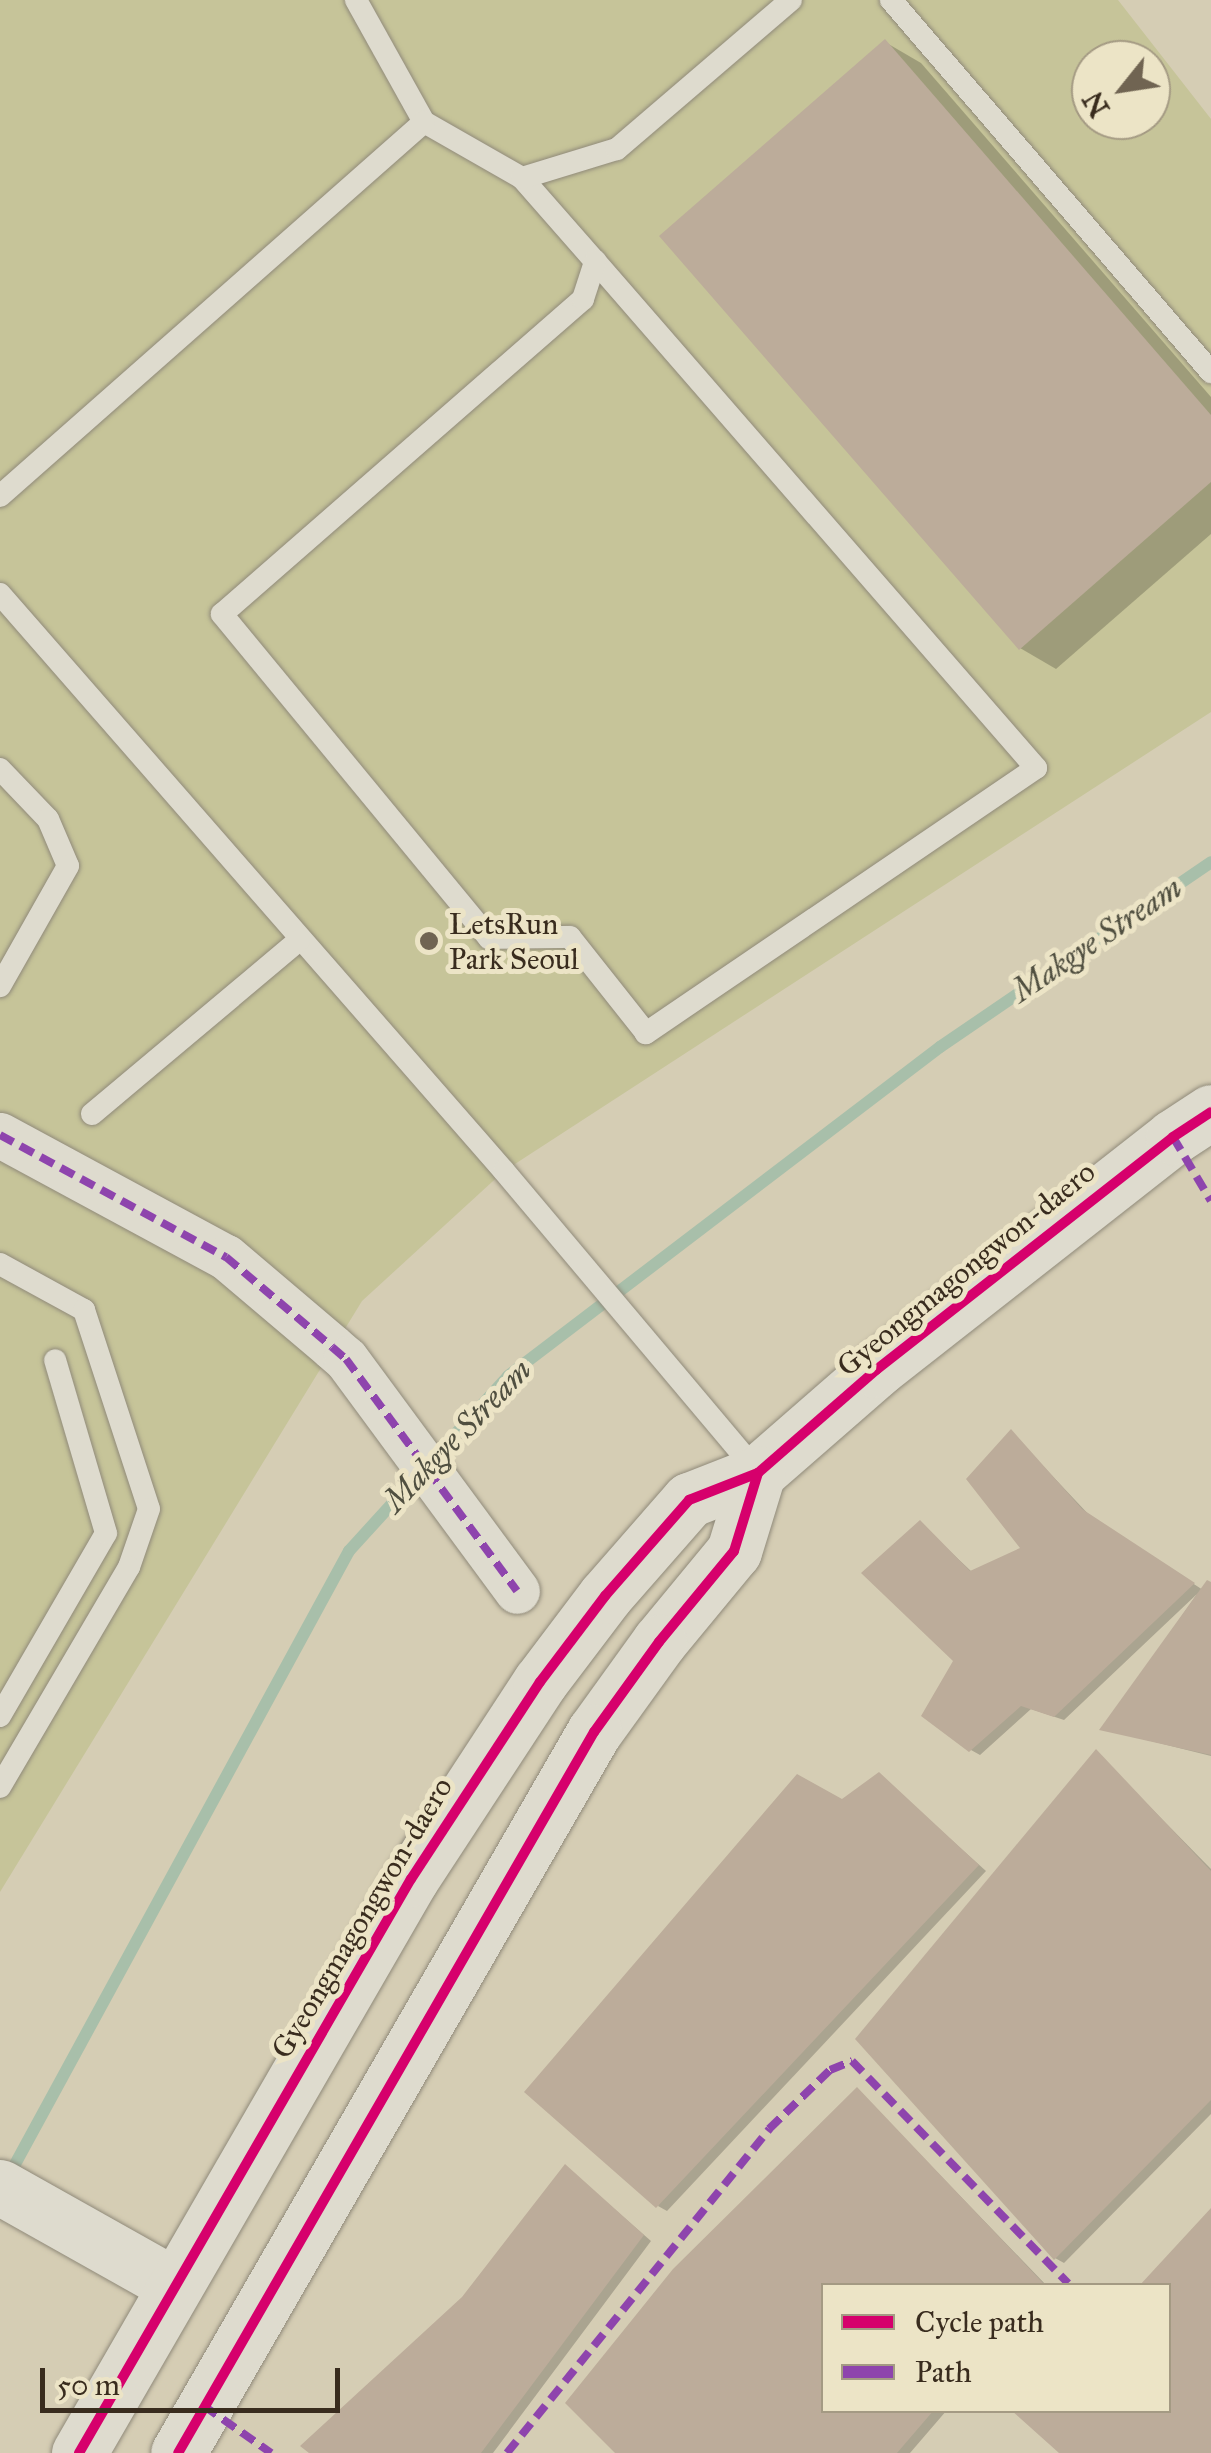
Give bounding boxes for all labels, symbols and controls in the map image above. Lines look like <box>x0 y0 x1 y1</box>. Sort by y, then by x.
north arrow <box>1071 40 1171 140</box>
text: N <box>1075 85 1117 123</box>
water label: Makgye Stream <box>1005 869 1189 1011</box>
place label: LetsRun Park Seoul <box>449 906 579 976</box>
marker: LetsRun Park Seoul <box>418 930 440 952</box>
street label: Gyeongmagongwon-daero <box>830 1154 1102 1384</box>
water label: Makgye Stream <box>376 1352 540 1520</box>
street label: Gyeongmagongwon-daero <box>264 1771 460 2065</box>
legend <box>821 2283 1171 2413</box>
text: Cycle path <box>915 2304 1044 2340</box>
scale bar <box>45 2348 345 2410</box>
text: Path <box>915 2354 972 2390</box>
text: 50 m <box>57 2367 120 2403</box>

